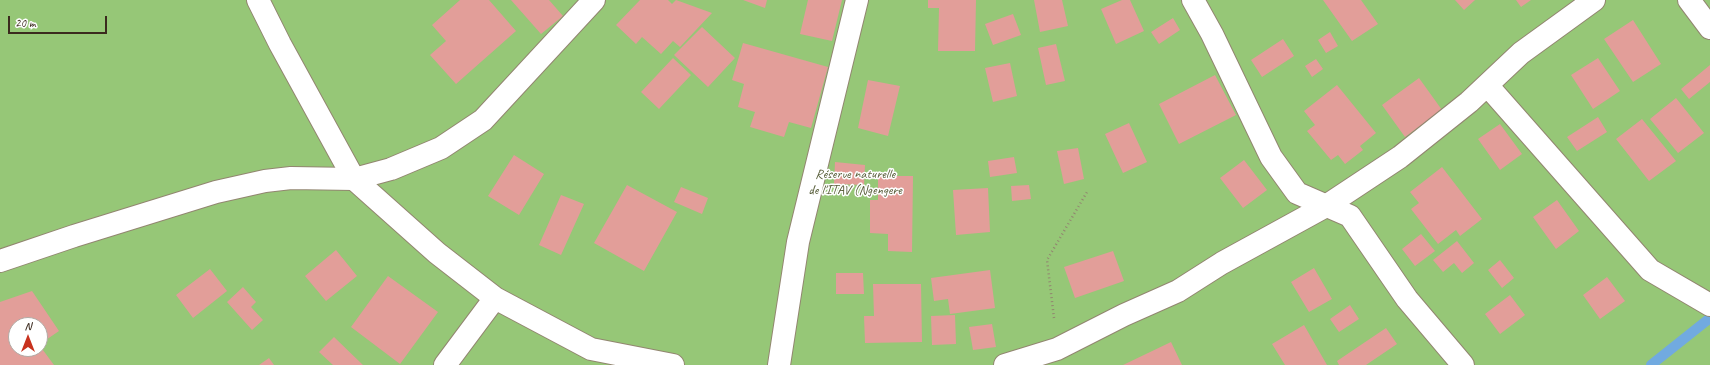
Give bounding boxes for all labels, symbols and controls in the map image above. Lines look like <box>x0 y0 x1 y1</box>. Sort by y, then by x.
scale bar <box>10 8 109 34</box>
text: 20 m <box>15 15 35 31</box>
park label: Réserve naturelle de l'ITAV (Ngengere <box>808 166 902 198</box>
north arrow <box>8 317 48 357</box>
text: N <box>25 319 31 333</box>

